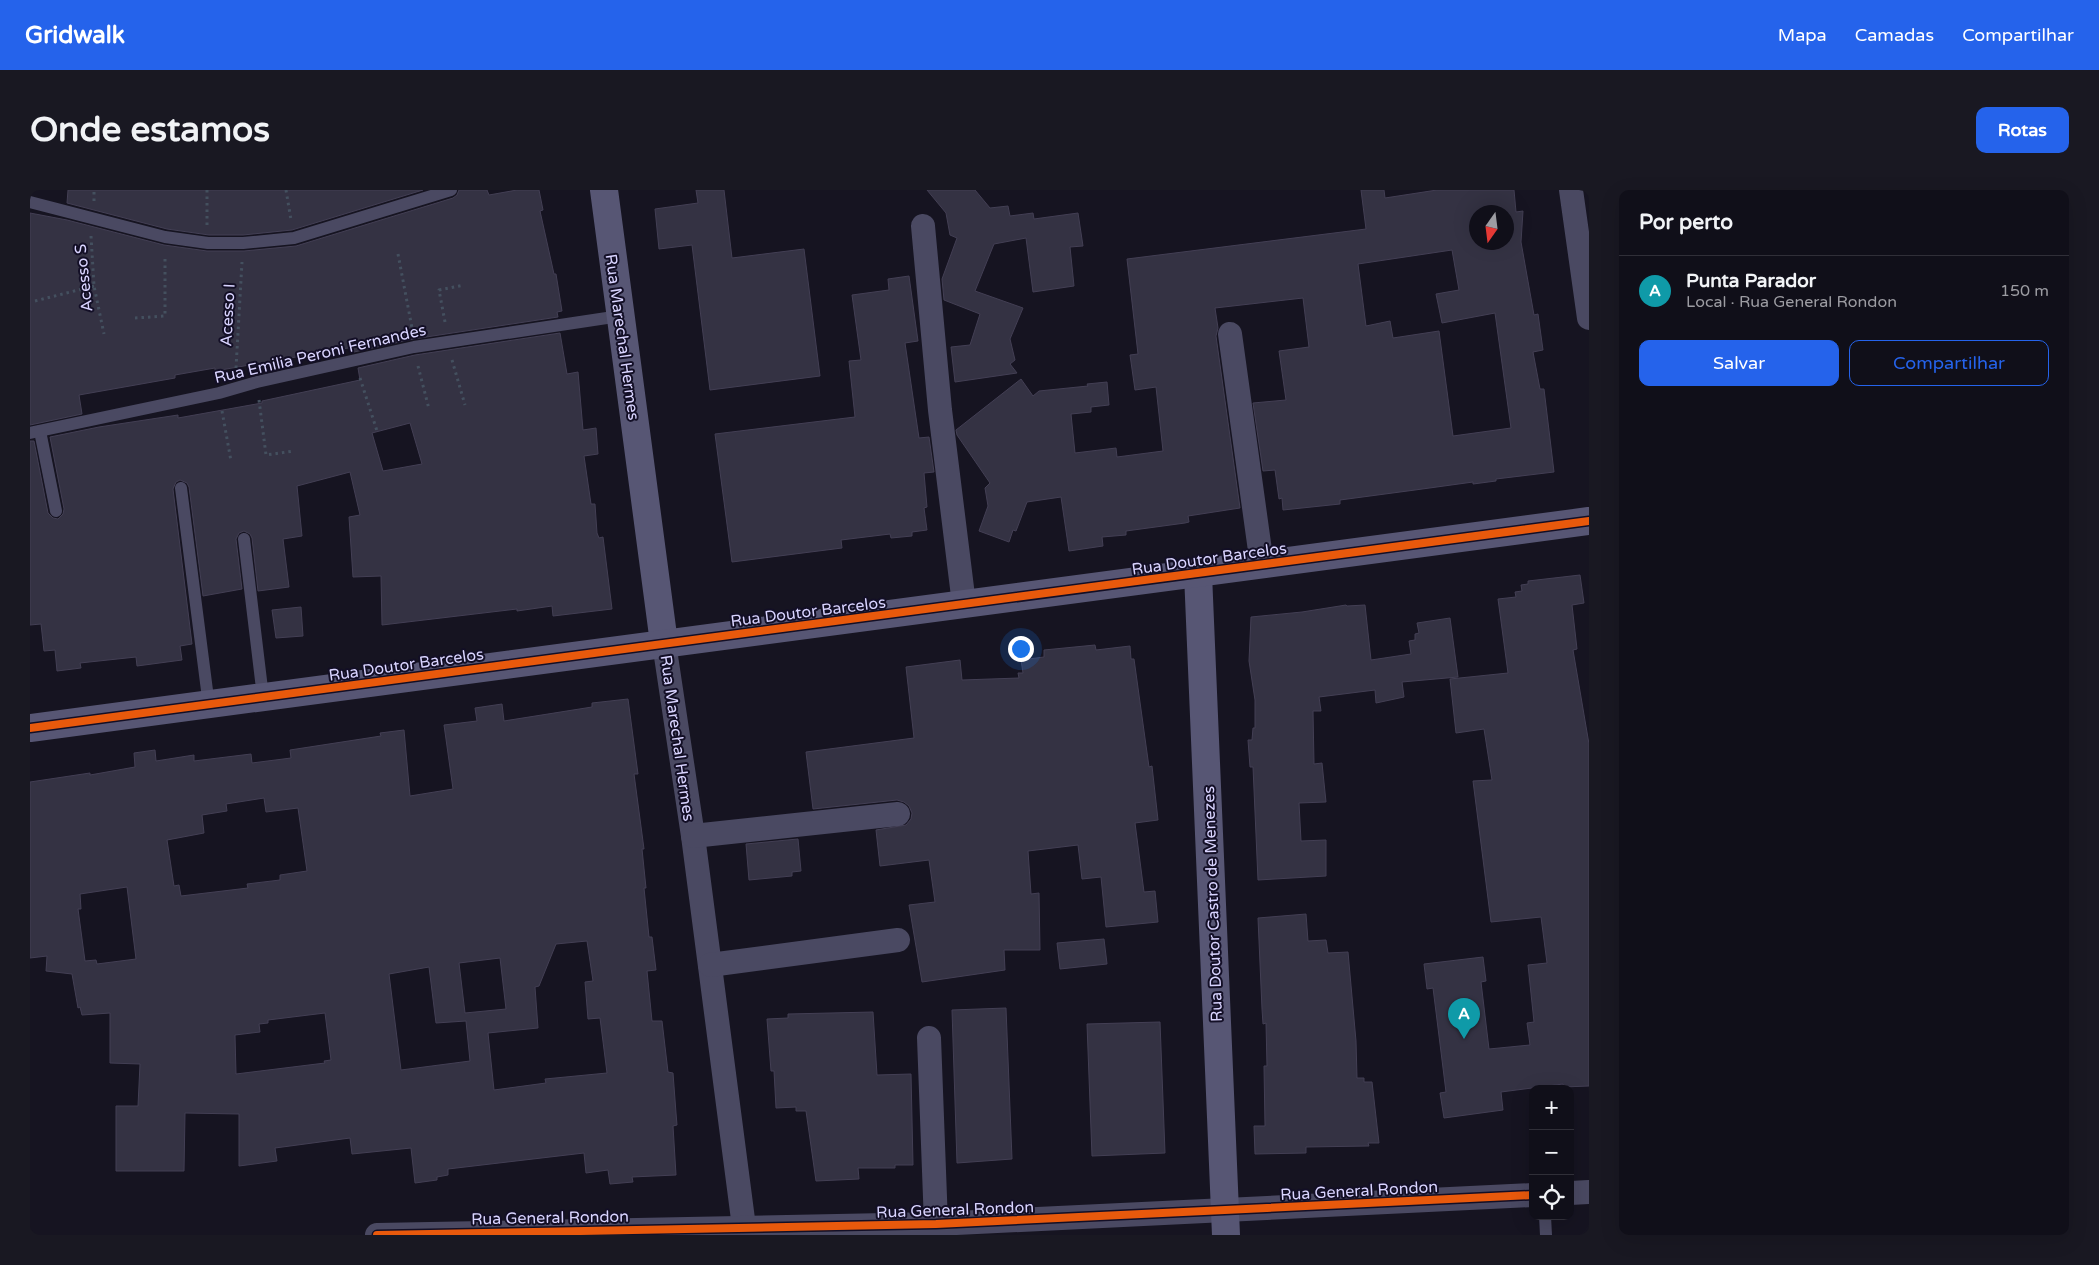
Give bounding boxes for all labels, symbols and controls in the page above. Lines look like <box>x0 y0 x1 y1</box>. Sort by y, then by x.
text: Gridwalk <box>25 21 125 50</box>
text: Mapa <box>1778 24 1827 46</box>
text: Camadas <box>1855 24 1934 46</box>
text: Compartilhar <box>1962 24 2074 46</box>
button: Rotas <box>1976 107 2069 153</box>
text: Onde estamos <box>30 109 270 151</box>
north arrow <box>1469 205 1514 250</box>
text: Por perto <box>1639 210 1733 235</box>
street label: Acesso S <box>70 243 98 313</box>
street label: Rua Marechal Hermes <box>600 253 644 421</box>
text: Punta Parador <box>1686 270 1816 292</box>
text: A <box>1649 281 1661 301</box>
text: 150 m <box>2000 281 2049 301</box>
street label: Acesso I <box>216 283 240 347</box>
text: Local · Rua General Rondon <box>1686 292 1897 312</box>
street label: Rua Emilia Peroni Fernandes <box>212 320 428 388</box>
button: Salvar <box>1639 340 1839 386</box>
button: Compartilhar <box>1849 340 2049 386</box>
street label: Rua Doutor Barcelos <box>1130 538 1288 580</box>
street label: Rua Doutor Barcelos <box>729 593 887 631</box>
your location <box>1008 636 1034 662</box>
street label: Rua Doutor Barcelos <box>327 644 485 686</box>
street label: Rua Marechal Hermes <box>655 654 699 822</box>
street label: Rua Doutor Castro de Menezes <box>1199 786 1227 1022</box>
pin: A <box>1448 998 1480 1039</box>
map controls <box>1529 1085 1574 1220</box>
button: + <box>1529 1085 1574 1130</box>
button: − <box>1529 1130 1574 1175</box>
button: locate <box>1529 1175 1574 1220</box>
street label: Rua General Rondon <box>1280 1177 1438 1205</box>
street label: Rua General Rondon <box>876 1197 1034 1223</box>
street label: Rua General Rondon <box>471 1207 629 1229</box>

